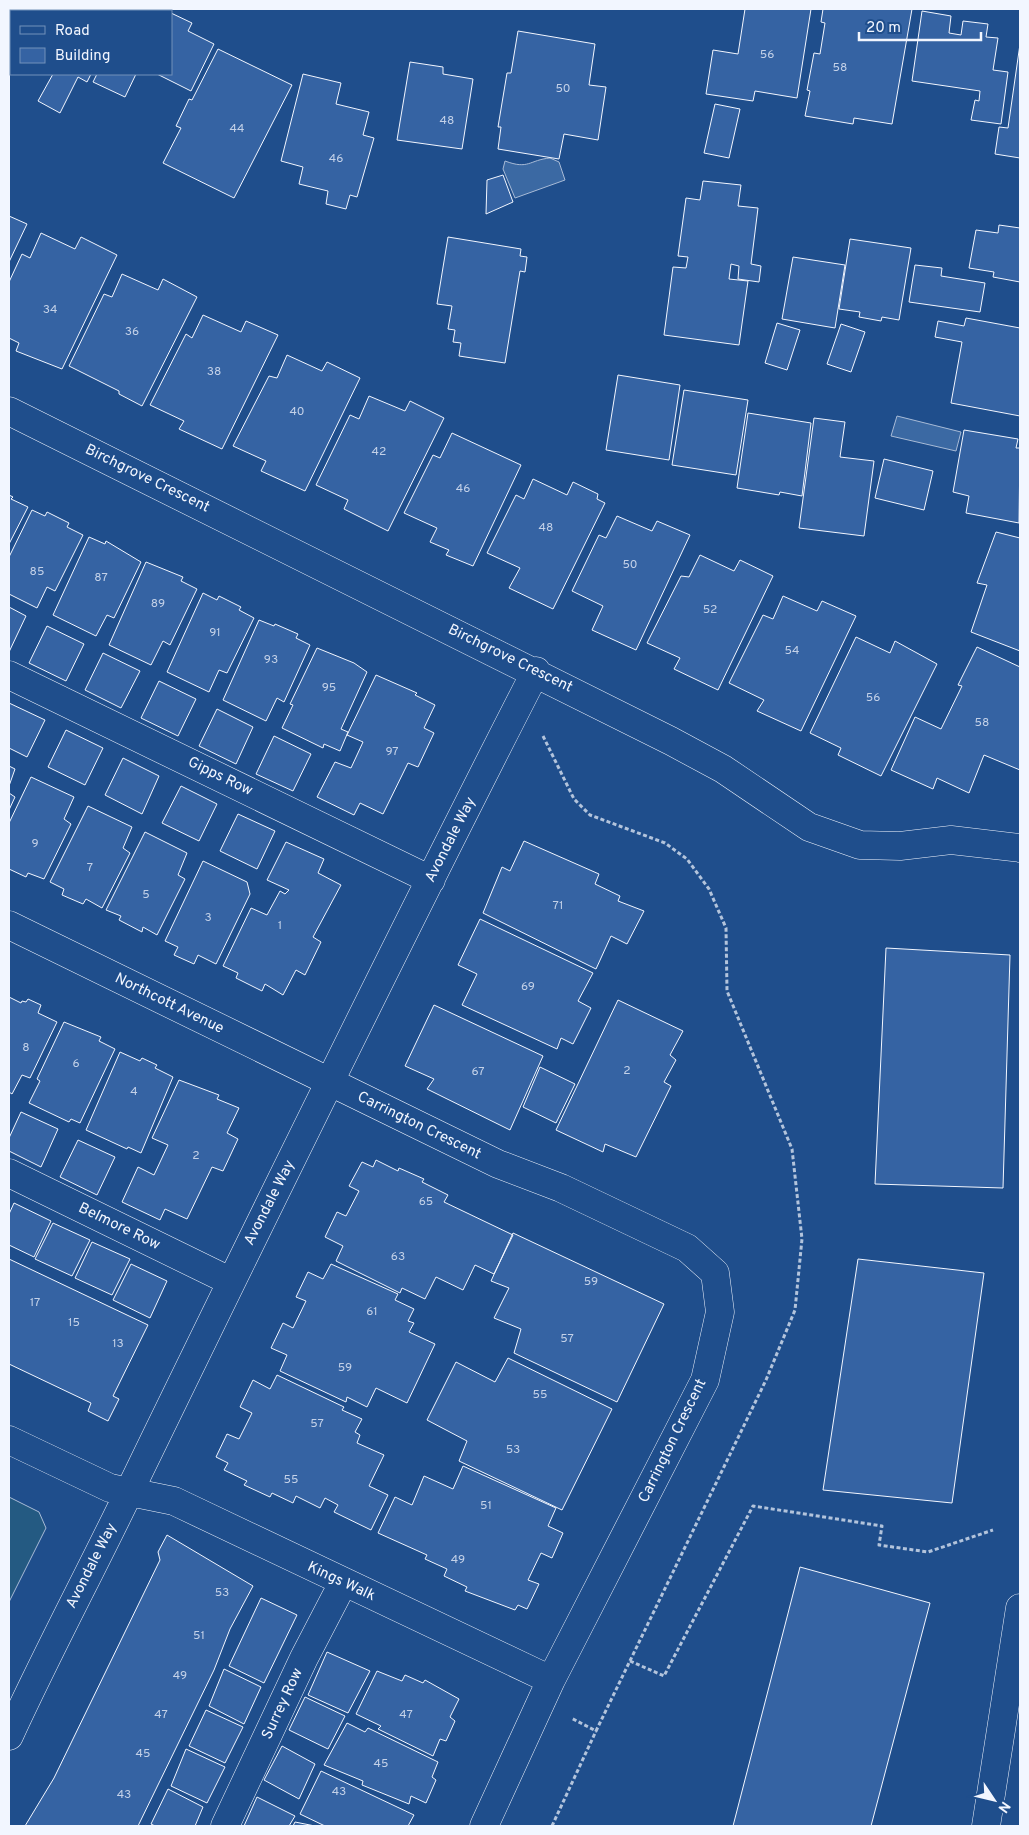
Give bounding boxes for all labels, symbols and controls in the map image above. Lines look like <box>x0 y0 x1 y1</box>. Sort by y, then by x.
legend <box>10 10 172 75</box>
scale bar <box>859 10 982 42</box>
text: 20 m <box>866 19 901 38</box>
text: Road <box>55 22 90 41</box>
text: Building <box>55 47 110 66</box>
house number: 56 <box>760 47 774 63</box>
house number: 58 <box>833 60 847 76</box>
house number: 50 <box>555 81 571 97</box>
house number: 48 <box>440 113 454 129</box>
house number: 44 <box>230 121 244 137</box>
house number: 46 <box>329 151 343 167</box>
house number: 34 <box>43 302 57 318</box>
house number: 36 <box>125 324 139 340</box>
house number: 38 <box>207 364 221 380</box>
house number: 40 <box>289 404 305 420</box>
street label: Birchgrove Crescent <box>81 441 213 517</box>
house number: 42 <box>372 444 386 460</box>
house number: 46 <box>456 481 470 497</box>
house number: 48 <box>539 520 553 536</box>
house number: 50 <box>622 557 638 573</box>
house number: 85 <box>30 564 44 580</box>
house number: 87 <box>94 570 108 586</box>
house number: 89 <box>151 596 165 612</box>
house number: 52 <box>703 602 717 618</box>
street label: Birchgrove Crescent <box>444 621 576 697</box>
house number: 91 <box>209 625 221 641</box>
house number: 54 <box>784 643 800 659</box>
house number: 93 <box>264 652 278 668</box>
house number: 95 <box>322 680 336 696</box>
house number: 56 <box>866 690 880 706</box>
house number: 58 <box>975 715 989 731</box>
house number: 97 <box>385 744 399 760</box>
street label: Gipps Row <box>184 753 256 801</box>
street label: Avondale Way <box>421 794 481 886</box>
house number: 9 <box>31 836 39 852</box>
house number: 7 <box>87 860 93 876</box>
house number: 5 <box>142 887 150 903</box>
house number: 71 <box>553 898 563 914</box>
house number: 3 <box>204 910 212 926</box>
house number: 1 <box>278 918 282 934</box>
street label: Northcott Avenue <box>111 969 227 1039</box>
house number: 69 <box>521 979 535 995</box>
house number: 8 <box>22 1040 30 1056</box>
house number: 6 <box>72 1056 80 1072</box>
house number: 2 <box>623 1063 631 1079</box>
house number: 67 <box>471 1064 485 1080</box>
house number: 4 <box>130 1084 138 1100</box>
street label: Carrington Crescent <box>354 1088 484 1164</box>
house number: 2 <box>192 1148 200 1164</box>
street label: Avondale Way <box>240 1157 300 1249</box>
house number: 65 <box>419 1194 433 1210</box>
street label: Belmore Row <box>75 1199 163 1255</box>
house number: 63 <box>391 1249 405 1265</box>
house number: 59 <box>584 1274 598 1290</box>
house number: 17 <box>30 1295 40 1311</box>
house number: 61 <box>366 1304 378 1320</box>
house number: 15 <box>68 1315 80 1331</box>
house number: 57 <box>560 1331 574 1347</box>
house number: 13 <box>112 1336 124 1352</box>
house number: 59 <box>338 1360 352 1376</box>
street label: Carrington Crescent <box>635 1376 711 1506</box>
house number: 55 <box>533 1387 547 1403</box>
house number: 57 <box>310 1416 324 1432</box>
house number: 53 <box>506 1442 520 1458</box>
house number: 55 <box>284 1472 298 1488</box>
house number: 51 <box>480 1498 492 1514</box>
street label: Avondale Way <box>62 1520 122 1612</box>
house number: 49 <box>451 1552 465 1568</box>
street label: Kings Walk <box>304 1558 378 1606</box>
house number: 53 <box>215 1585 229 1601</box>
house number: 51 <box>193 1628 205 1644</box>
street label: Surrey Row <box>258 1665 308 1743</box>
house number: 49 <box>173 1668 187 1684</box>
house number: 47 <box>154 1707 168 1723</box>
house number: 47 <box>399 1707 413 1723</box>
house number: 45 <box>136 1746 150 1762</box>
house number: 45 <box>374 1756 388 1772</box>
north arrow <box>969 1775 1019 1825</box>
house number: 43 <box>332 1784 346 1800</box>
house number: 43 <box>117 1787 131 1803</box>
text: N <box>994 1798 1013 1816</box>

